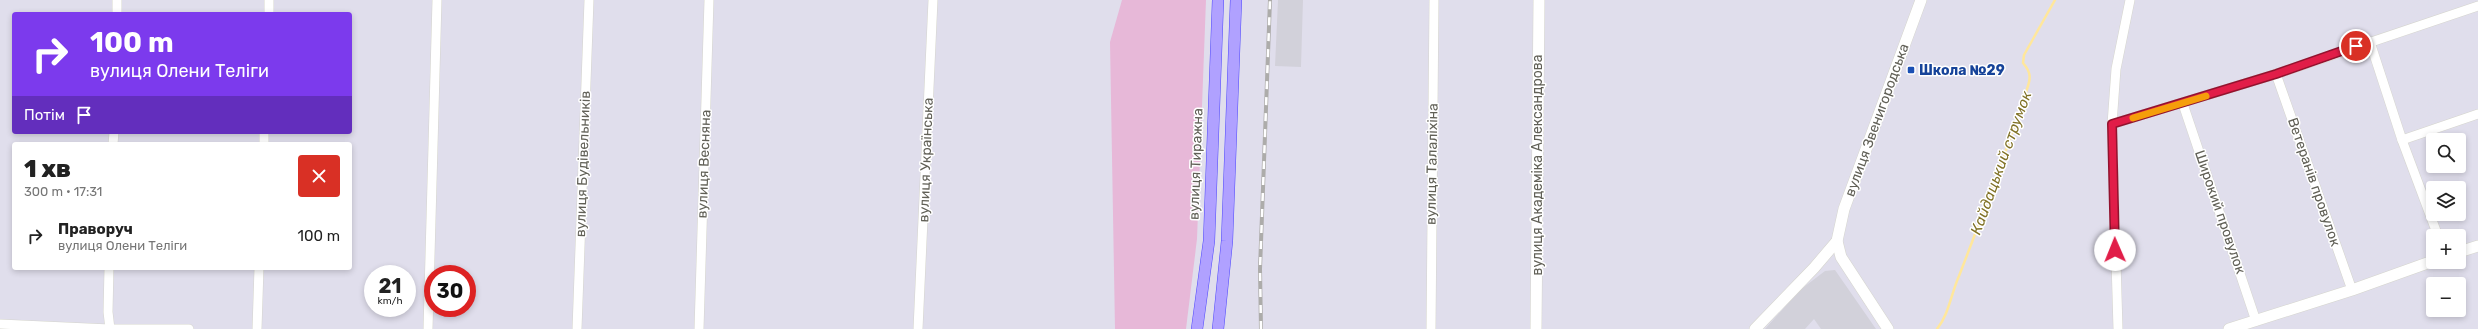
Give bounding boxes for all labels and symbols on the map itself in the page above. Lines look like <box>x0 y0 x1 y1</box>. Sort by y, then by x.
pin <box>2339 29 2373 63</box>
street label: вулиця Звенигородська <box>1841 41 1913 199</box>
street label: вулиця Академіка Александрова <box>1529 55 1546 275</box>
place label: Школа №29 <box>1919 62 2005 79</box>
marker: Школа №29 <box>1906 65 1916 75</box>
water label: Кайдацький струмок <box>1967 88 2036 237</box>
street label: вулиця Будівельників <box>572 90 594 237</box>
street label: вулиця Українська <box>915 97 937 223</box>
street label: вулиця Талаліхіна <box>1422 103 1442 225</box>
street label: вулиця Тиражна <box>1186 108 1206 220</box>
street label: вулиця Весняна <box>694 109 714 219</box>
street label: Ветеранів провулок <box>2284 115 2344 249</box>
street label: Широкий провулок <box>2191 148 2249 277</box>
position arrow <box>2094 229 2136 271</box>
speed limit sign: 30 <box>424 265 476 317</box>

